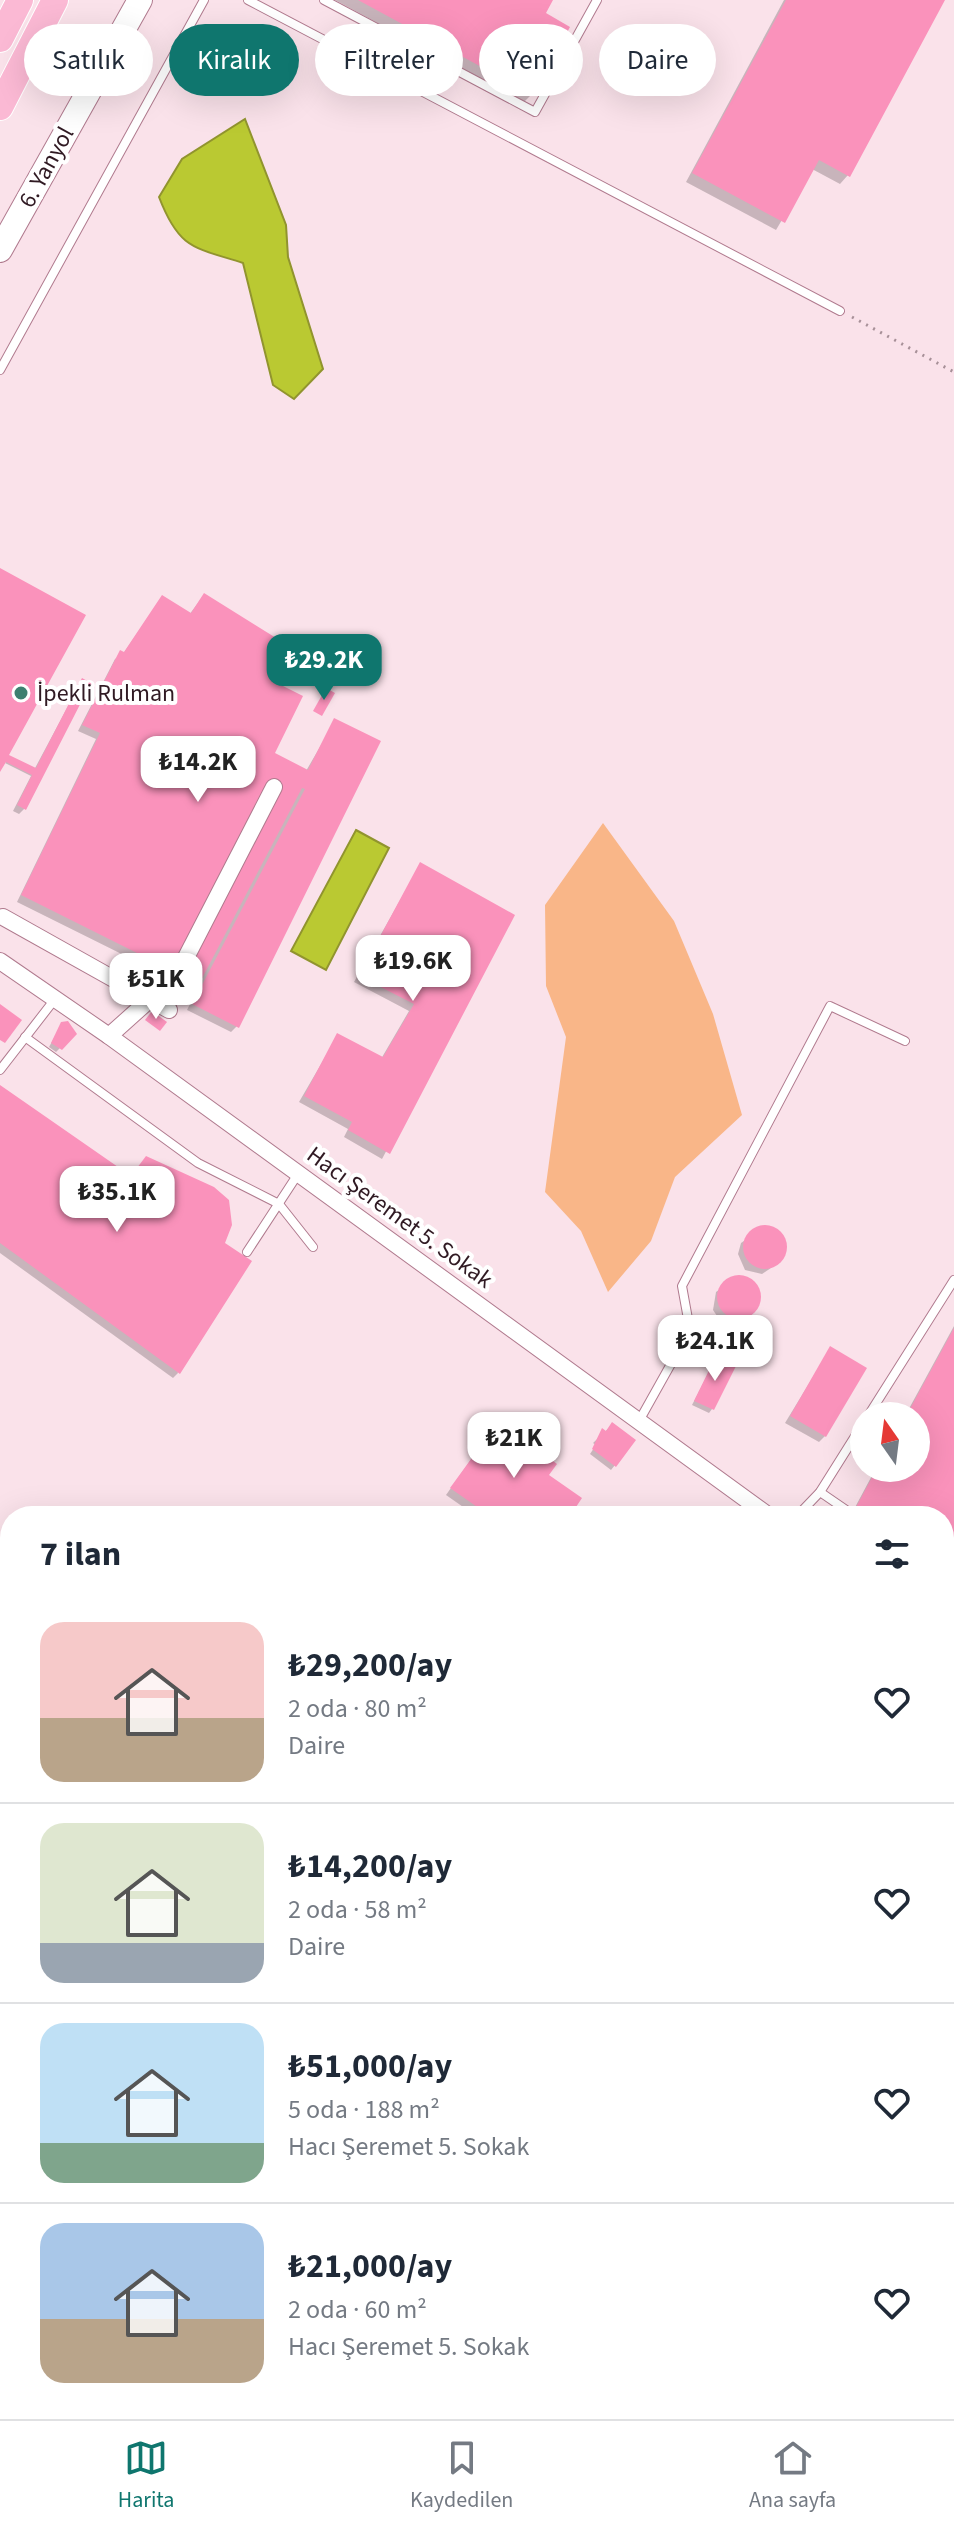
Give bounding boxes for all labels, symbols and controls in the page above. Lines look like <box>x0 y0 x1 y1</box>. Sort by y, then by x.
chip: Satılık <box>24 24 153 96</box>
chip: Kiralık <box>169 24 299 96</box>
chip: Filtreler <box>315 24 463 96</box>
chip: Yeni <box>479 24 583 96</box>
chip: Daire <box>599 24 716 96</box>
street label: 6. Yanyol <box>10 120 83 214</box>
pin: ₺29.2K <box>259 634 389 702</box>
text: ₺29.2K <box>285 641 363 678</box>
place label: İpekli Rulman <box>37 676 175 711</box>
marker: İpekli Rulman <box>12 684 30 702</box>
pin: ₺14.2K <box>133 736 263 804</box>
text: ₺14.2K <box>159 743 237 780</box>
pin: ₺19.6K <box>348 935 478 1003</box>
text: ₺19.6K <box>374 942 452 979</box>
pin: ₺51K <box>109 953 203 1021</box>
text: ₺51K <box>127 960 185 997</box>
street label: Hacı Şeremet 5. Sokak <box>299 1138 500 1297</box>
pin: ₺35.1K <box>52 1166 182 1234</box>
text: ₺35.1K <box>78 1173 156 1210</box>
pin: ₺24.1K <box>650 1315 780 1383</box>
text: ₺24.1K <box>676 1322 754 1359</box>
north arrow <box>850 1402 930 1482</box>
map controls <box>850 1402 930 1482</box>
pin: ₺21K <box>467 1412 561 1480</box>
text: ₺21K <box>485 1419 543 1456</box>
text: 7 ilan <box>40 1530 121 1579</box>
icon: filters <box>870 1532 914 1576</box>
text: ₺29,200/ay <box>288 1641 452 1690</box>
icon: home <box>104 1654 200 1750</box>
icon: heart <box>870 1680 914 1724</box>
text: 2 oda · 80 m² <box>288 1690 427 1727</box>
text: Daire <box>288 1727 345 1764</box>
text: ₺14,200/ay <box>288 1842 452 1891</box>
icon: home <box>104 1855 200 1951</box>
icon: heart <box>870 1881 914 1925</box>
text: 2 oda · 58 m² <box>288 1891 427 1928</box>
text: Daire <box>288 1928 345 1965</box>
text: ₺51,000/ay <box>288 2042 452 2091</box>
icon: home <box>104 2055 200 2151</box>
icon: heart <box>870 2081 914 2125</box>
text: 5 oda · 188 m² <box>288 2091 440 2128</box>
text: Hacı Şeremet 5. Sokak <box>288 2128 529 2165</box>
text: ₺21,000/ay <box>288 2242 452 2291</box>
icon: home <box>104 2255 200 2351</box>
icon: heart <box>870 2281 914 2325</box>
text: 2 oda · 60 m² <box>288 2291 427 2328</box>
text: Hacı Şeremet 5. Sokak <box>288 2328 529 2365</box>
tab: Harita <box>118 2436 174 2516</box>
tab: Kaydedilen <box>410 2436 513 2516</box>
tab: Ana sayfa <box>749 2436 836 2516</box>

